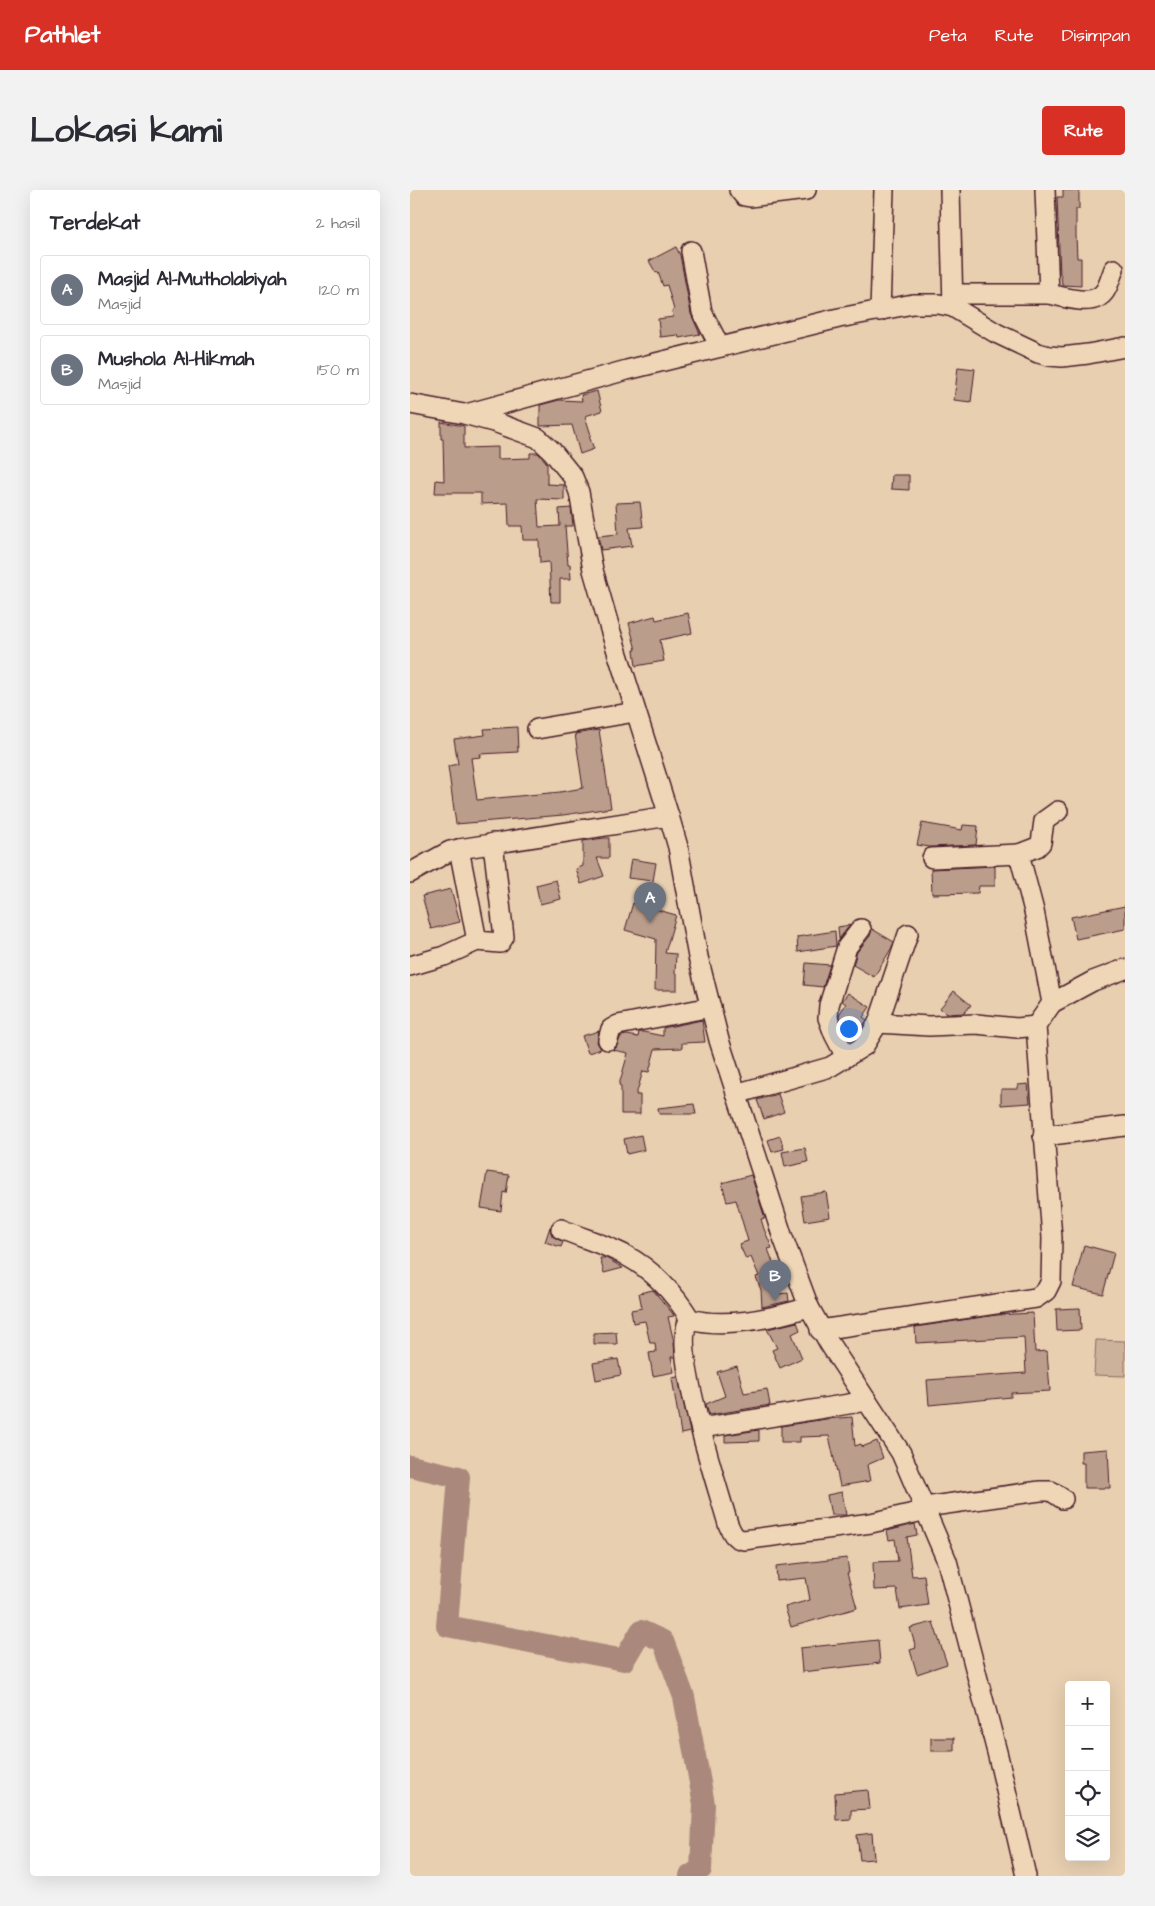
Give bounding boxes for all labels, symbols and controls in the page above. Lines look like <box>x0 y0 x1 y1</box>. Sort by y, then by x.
text: Pathlet <box>25 18 101 52</box>
text: Peta <box>929 23 967 48</box>
text: Rute <box>995 23 1034 48</box>
text: Disimpan <box>1062 23 1130 48</box>
text: Lokasi kami <box>30 106 222 155</box>
button: Rute <box>1042 106 1125 155</box>
text: Terdekat <box>50 208 140 237</box>
text: 2 hasil <box>315 212 360 234</box>
text: Masjid Al-Mutholabiyah <box>98 266 286 293</box>
text: A <box>62 279 72 301</box>
text: 120 m <box>319 279 359 301</box>
text: Masjid <box>98 293 141 315</box>
text: Mushola Al-Hikmah <box>98 346 254 373</box>
text: B <box>61 359 73 381</box>
text: 150 m <box>317 359 359 381</box>
text: Masjid <box>98 373 141 395</box>
pin: A <box>634 882 666 923</box>
your location <box>836 1016 862 1042</box>
pin: B <box>759 1260 791 1301</box>
map controls <box>1065 1681 1110 1861</box>
button: + <box>1065 1681 1110 1726</box>
button: − <box>1065 1726 1110 1771</box>
button: locate <box>1065 1771 1110 1816</box>
button: layers <box>1065 1816 1110 1861</box>

